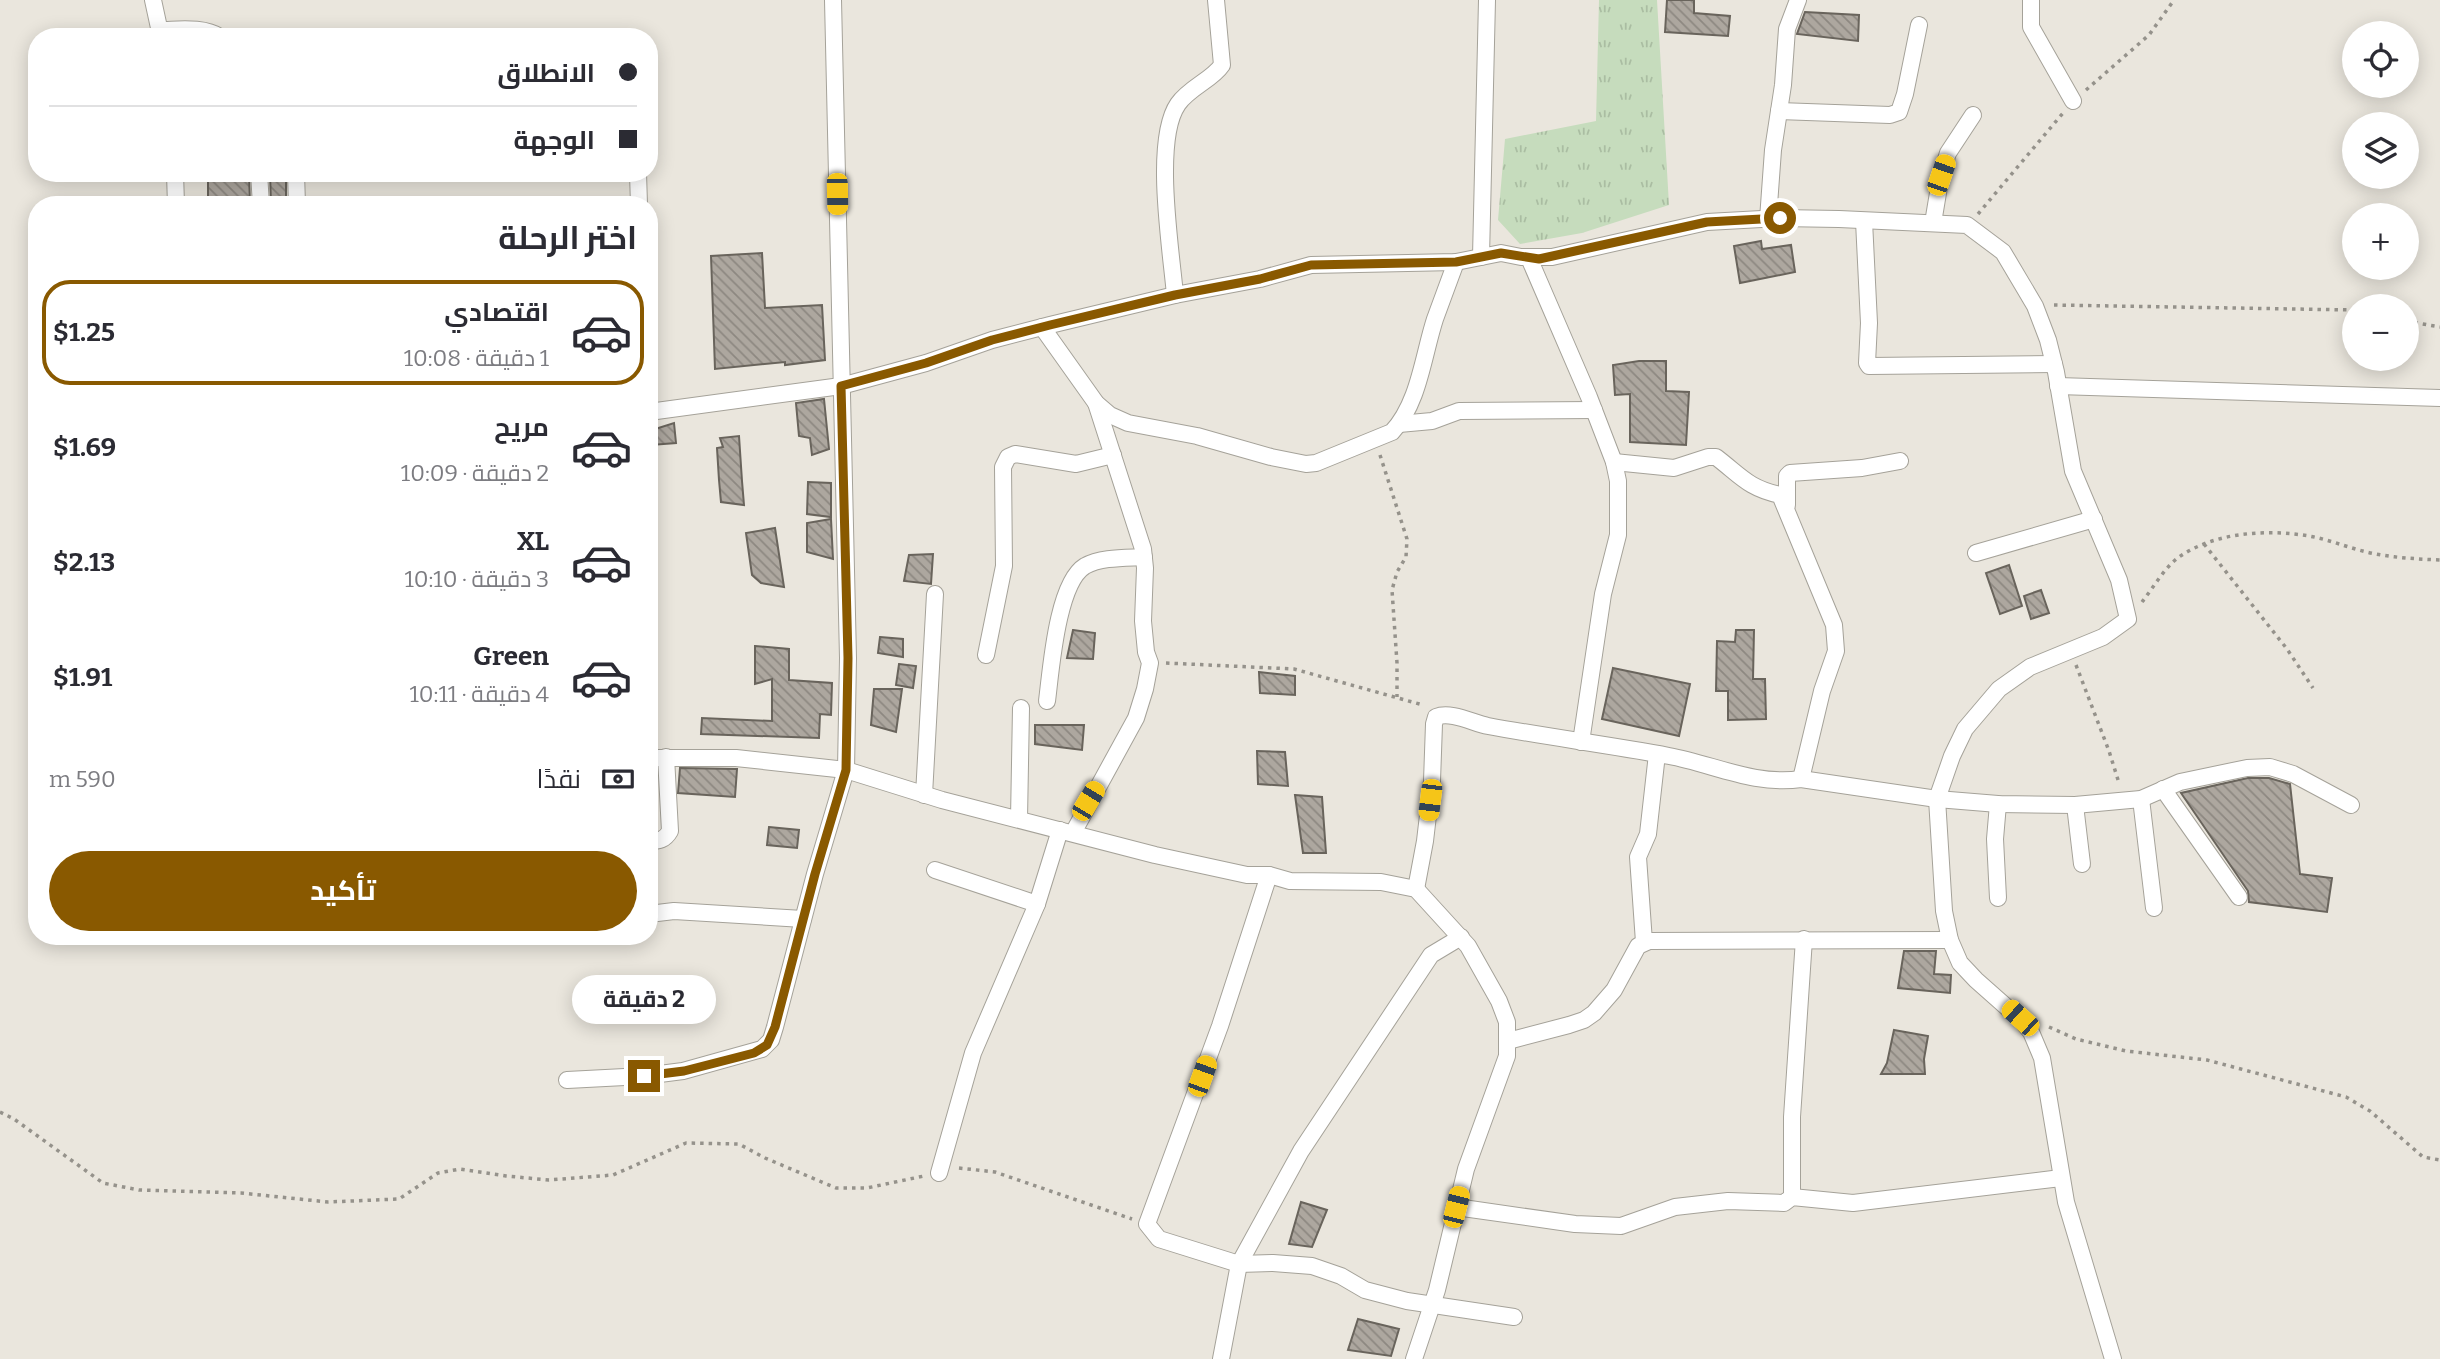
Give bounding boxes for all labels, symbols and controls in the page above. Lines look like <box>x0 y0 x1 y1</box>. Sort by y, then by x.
map controls <box>2342 21 2419 371</box>
button: locate <box>2342 21 2419 98</box>
text: الانطلاق <box>497 58 595 89</box>
button: layers <box>2342 112 2419 189</box>
text: الوجهة <box>514 125 595 156</box>
car <box>1925 152 1958 198</box>
car <box>827 173 848 215</box>
route start <box>1764 202 1796 234</box>
button: + <box>2342 203 2419 280</box>
text: اختر الرحلة <box>498 219 637 257</box>
button: − <box>2342 294 2419 371</box>
text: اقتصادي <box>444 297 549 328</box>
icon: car <box>570 301 633 364</box>
text: $1.25 <box>53 317 115 348</box>
text: 1 دقيقة · 10:08 <box>404 344 549 372</box>
text: مريح <box>494 412 549 443</box>
icon: car <box>570 416 633 479</box>
text: $1.69 <box>53 432 116 463</box>
text: 2 دقيقة · 10:09 <box>401 459 549 487</box>
text: XL <box>517 526 549 557</box>
icon: car <box>570 531 633 594</box>
text: $2.13 <box>53 547 115 578</box>
text: 3 دقيقة · 10:10 <box>404 565 549 593</box>
text: Green <box>473 641 549 672</box>
icon: car <box>570 646 633 709</box>
text: $1.91 <box>53 662 112 693</box>
text: 4 دقيقة · 10:11 <box>409 680 549 708</box>
icon: cash <box>599 760 637 798</box>
text: نقدًا <box>537 764 581 795</box>
text: 590 m <box>49 765 116 793</box>
car <box>1069 778 1108 824</box>
car <box>1418 778 1443 822</box>
button: تأكيد <box>49 851 637 931</box>
callout: 2 دقيقة <box>572 974 716 1024</box>
text: 2 دقيقة <box>603 985 685 1013</box>
car <box>1998 996 2043 1040</box>
car <box>1185 1053 1220 1099</box>
route end <box>628 1060 660 1092</box>
car <box>1441 1184 1472 1230</box>

